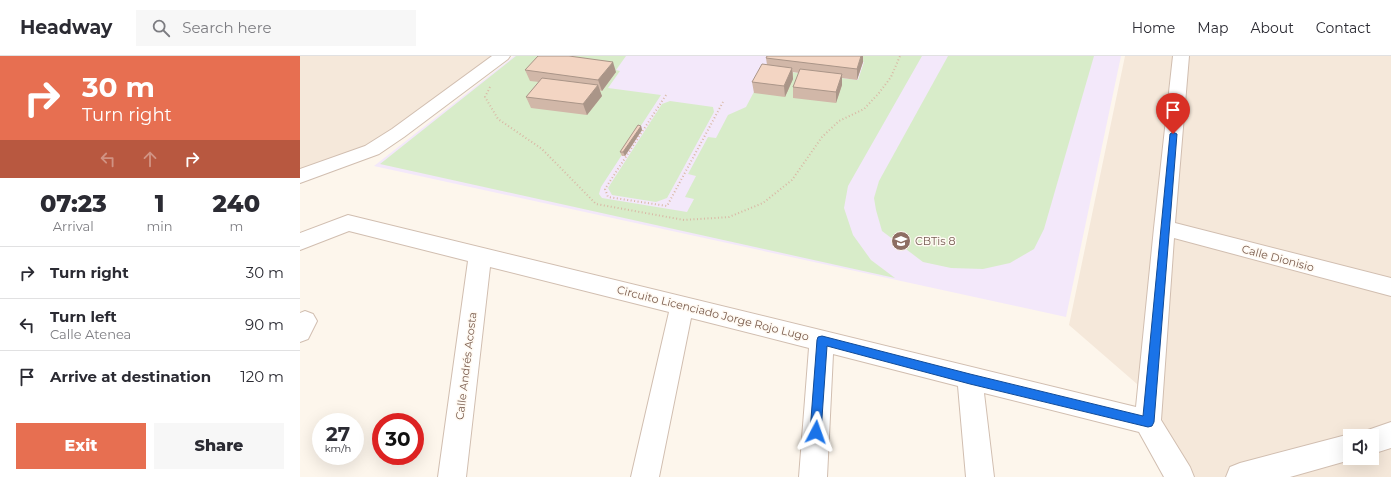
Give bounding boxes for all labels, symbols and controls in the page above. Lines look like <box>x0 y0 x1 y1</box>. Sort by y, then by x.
search box <box>136 10 416 46</box>
text: Headway <box>20 16 112 39</box>
icon: search <box>150 17 172 39</box>
text: Search here <box>182 18 272 37</box>
text: Home <box>1132 19 1175 37</box>
text: Map <box>1197 19 1228 37</box>
text: About <box>1250 19 1294 37</box>
text: Contact <box>1316 19 1371 37</box>
text: 30 m <box>82 70 155 104</box>
icon: right <box>16 72 68 124</box>
pin <box>1156 93 1190 134</box>
icon: arrive <box>1162 99 1184 121</box>
text: Turn right <box>82 104 172 126</box>
icon: left <box>97 148 119 170</box>
icon: ahead <box>139 148 161 170</box>
icon: right <box>181 148 203 170</box>
text: 07:23 <box>40 189 107 218</box>
text: 1 <box>155 189 164 218</box>
text: 240 <box>213 189 260 218</box>
text: Arrival <box>53 218 94 234</box>
text: min <box>147 218 173 234</box>
text: m <box>229 218 243 234</box>
school or university icon: CBTis 8 <box>890 230 912 252</box>
place label: CBTis 8 <box>915 234 955 248</box>
street label: Calle Dionisio <box>1240 242 1316 274</box>
icon: right <box>16 262 38 284</box>
text: Turn right <box>50 263 129 282</box>
text: 30 m <box>246 263 284 282</box>
street label: Circuito Licenciado Jorge Rojo Lugo <box>615 282 811 344</box>
text: Turn left <box>50 307 117 326</box>
street label: Calle Andrés Acosta <box>452 311 480 421</box>
icon: left <box>16 314 38 336</box>
text: 90 m <box>245 315 284 334</box>
text: Calle Atenea <box>50 326 131 342</box>
icon: arrive <box>16 366 38 388</box>
text: Arrive at destination <box>50 367 211 386</box>
text: 120 m <box>240 367 284 386</box>
position arrow <box>795 411 837 453</box>
speed limit sign: 30 <box>372 413 424 465</box>
text: 27 <box>326 422 350 446</box>
button: Exit <box>16 423 146 469</box>
button: Share <box>154 423 284 469</box>
map controls <box>1343 429 1379 465</box>
button: sound <box>1343 429 1379 465</box>
text: km/h <box>325 442 351 455</box>

